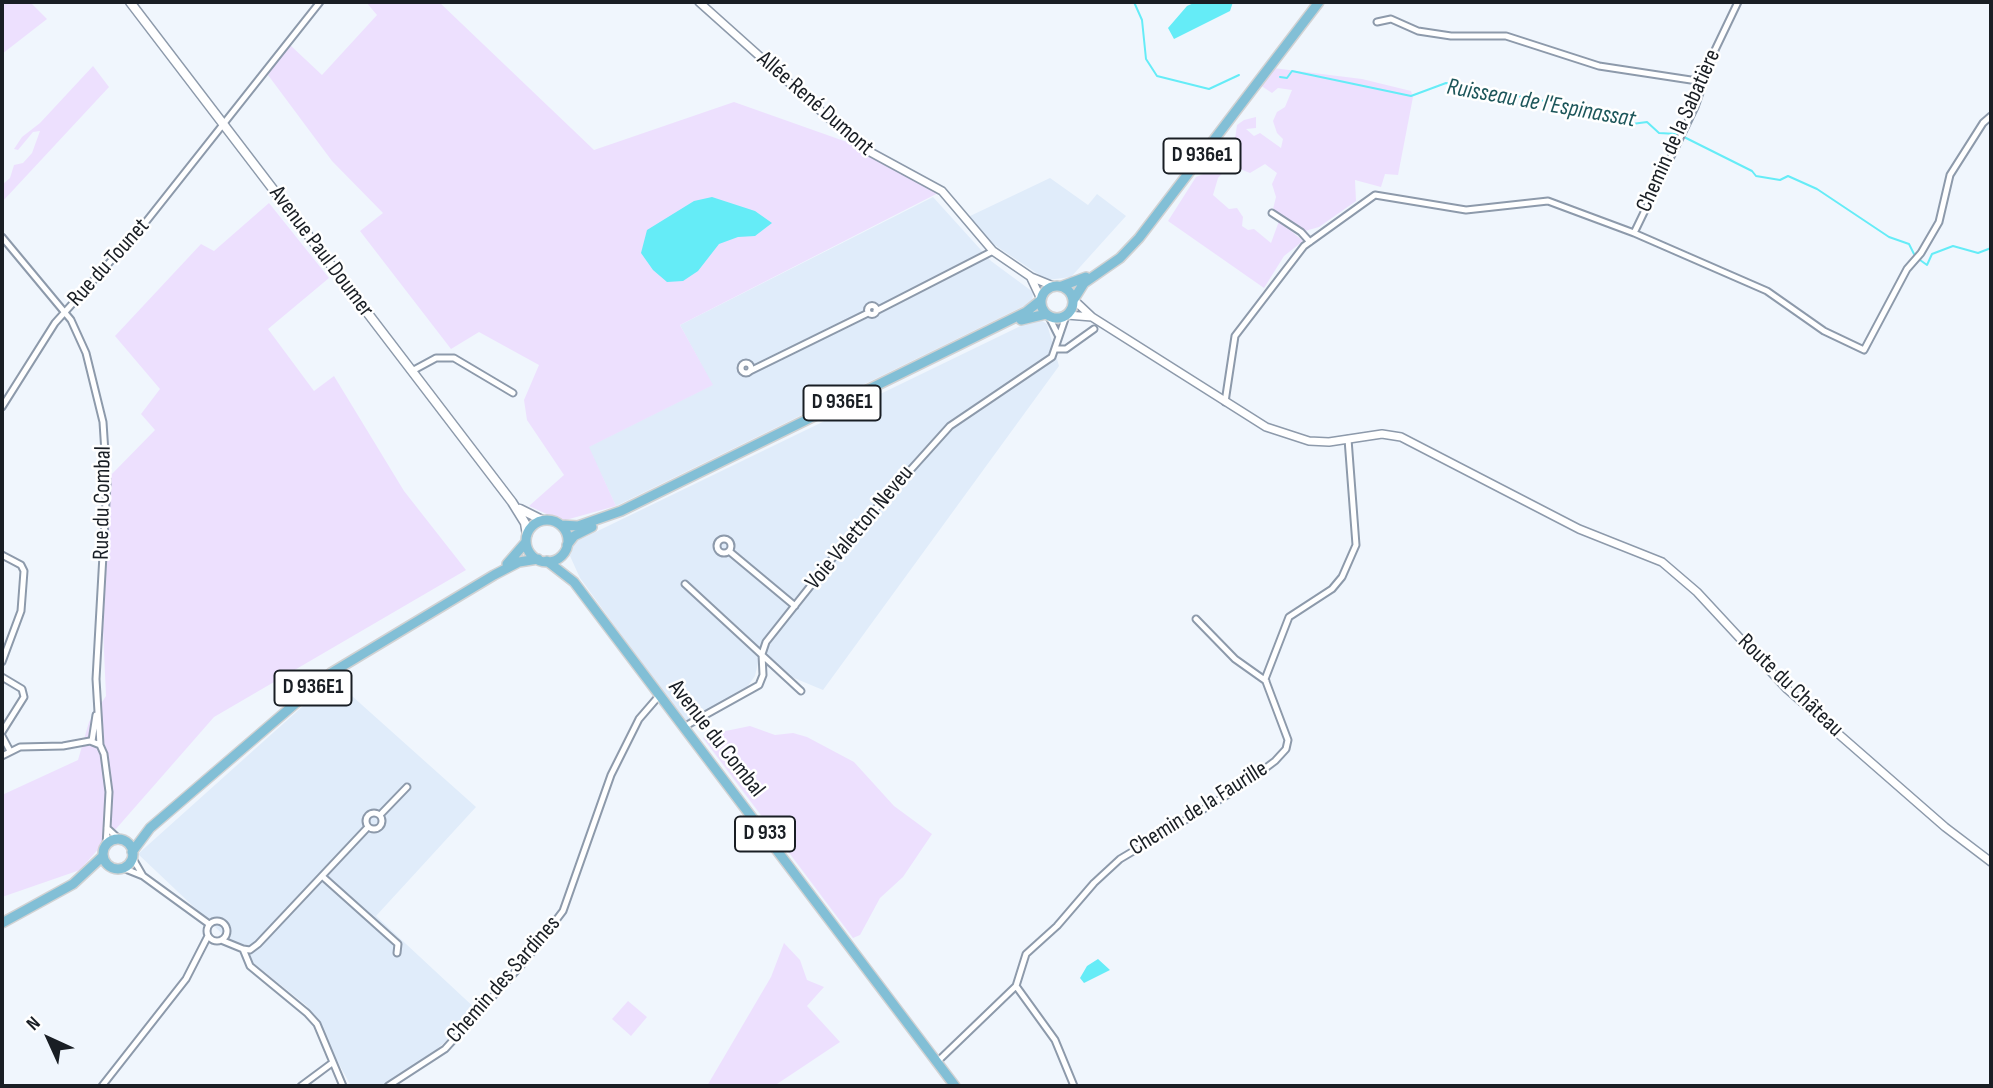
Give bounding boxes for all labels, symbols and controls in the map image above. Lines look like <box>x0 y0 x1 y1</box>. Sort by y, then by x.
street label: Chemin de la Sabatière <box>1631 45 1727 217</box>
street label: Allée René Dumont <box>751 46 879 162</box>
water label: Ruisseau de l'Espinassat <box>1444 73 1638 135</box>
road number: D 936e1 <box>1164 138 1240 174</box>
street label: Avenue Paul Doumer <box>263 181 379 323</box>
street label: Rue du Tounet <box>62 213 156 313</box>
road number: D 936E1 <box>804 386 880 420</box>
street label: Rue du Combal <box>88 446 118 560</box>
street label: Voie Valetton Neveu <box>800 460 920 596</box>
street label: Route du Château <box>1731 629 1849 743</box>
road number: D 936E1 <box>274 670 352 706</box>
street label: Avenue du Combal <box>662 675 770 803</box>
street label: Chemin de la Faurille <box>1125 756 1273 862</box>
road number: D 933 <box>735 816 795 852</box>
street label: Chemin des Sardines <box>441 911 567 1049</box>
north arrow <box>14 1004 84 1074</box>
text: N <box>22 1012 46 1036</box>

